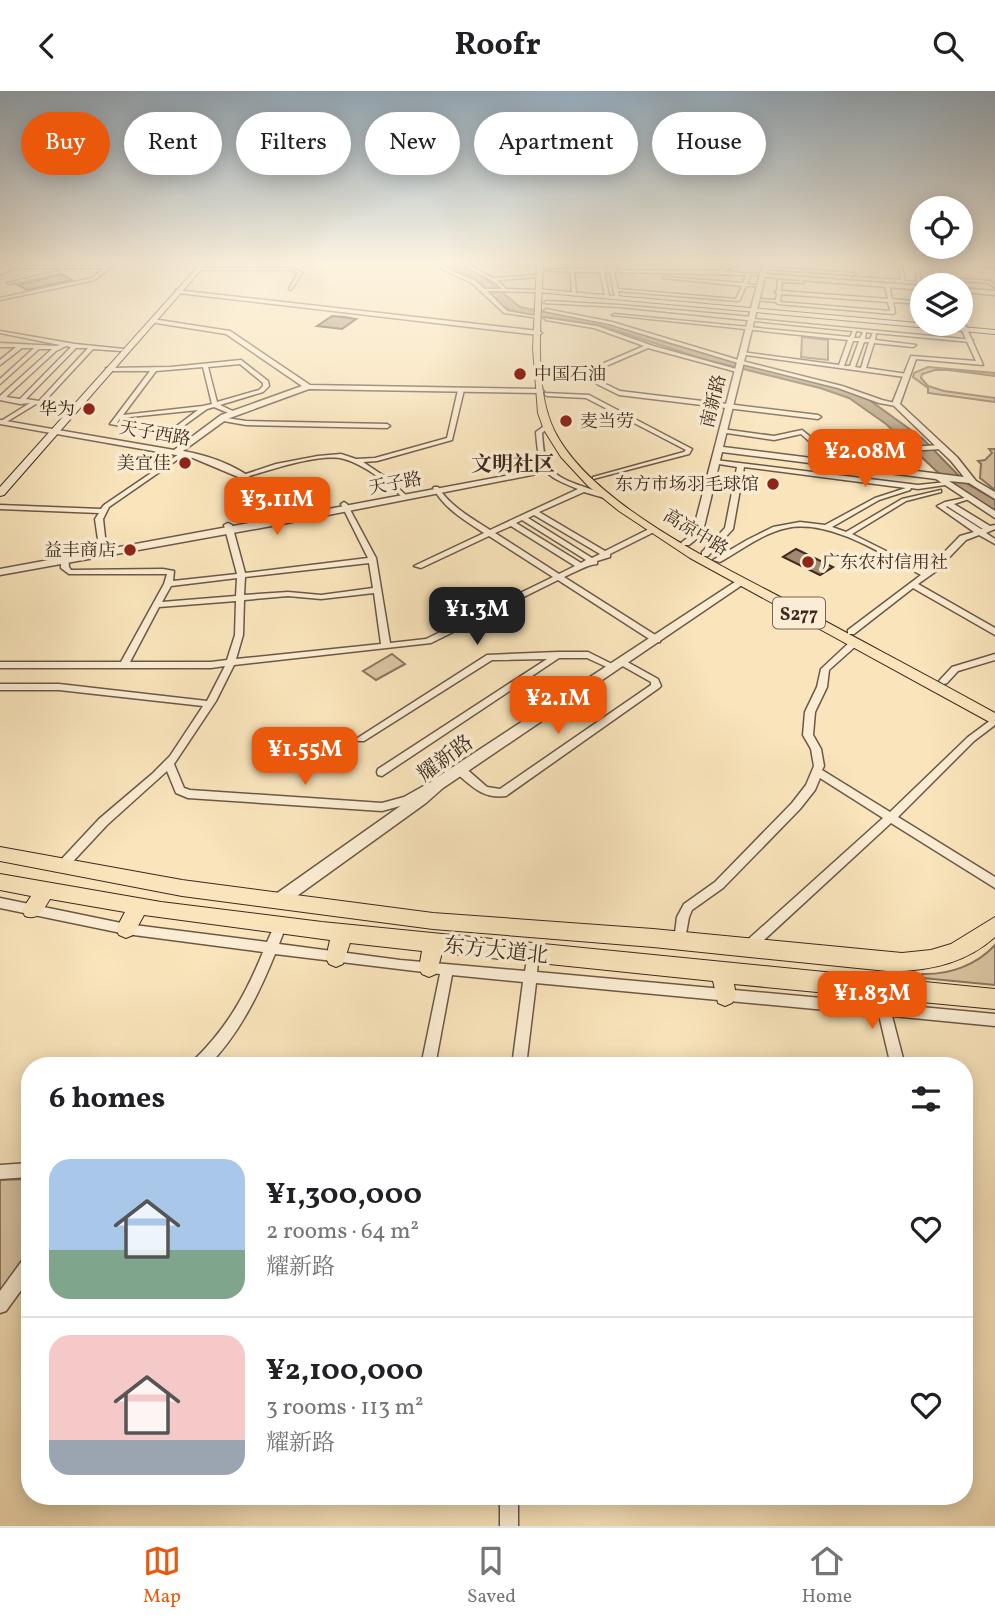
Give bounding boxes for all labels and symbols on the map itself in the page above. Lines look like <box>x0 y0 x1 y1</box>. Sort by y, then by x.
place label: 中国石油 <box>534 363 606 388</box>
marker: 中国石油 <box>512 366 528 382</box>
street label: 南新路 <box>696 372 733 431</box>
place label: 华为 <box>39 398 75 423</box>
marker: 华为 <box>81 401 97 417</box>
place label: 麦当劳 <box>580 410 634 435</box>
marker: 麦当劳 <box>558 413 574 429</box>
street label: 天子西路 <box>117 416 192 453</box>
pin: ¥2.08M <box>808 429 922 489</box>
district label: 文明社区 <box>471 451 555 480</box>
place label: 美宜佳 <box>117 452 171 477</box>
marker: 美宜佳 <box>177 455 193 471</box>
street label: 天子路 <box>366 467 424 502</box>
place label: 东方市场羽毛球馆 <box>615 473 759 498</box>
marker: 东方市场羽毛球馆 <box>765 476 781 492</box>
pin: ¥3.11M <box>220 477 334 537</box>
street label: 高凉中路 <box>658 504 733 563</box>
place label: 益丰商店 <box>44 539 116 564</box>
marker: 益丰商店 <box>122 542 138 558</box>
place label: 广东农村信用社 <box>822 551 948 576</box>
marker: 广东农村信用社 <box>800 554 816 570</box>
pin: ¥1.3M <box>428 587 526 647</box>
road number: S277 <box>773 597 825 629</box>
pin: ¥2.1M <box>509 677 607 736</box>
pin: ¥1.55M <box>248 727 362 787</box>
street label: 耀新路 <box>412 729 480 789</box>
street label: 东方大道北 <box>442 932 550 971</box>
pin: ¥1.83M <box>815 971 929 1031</box>

